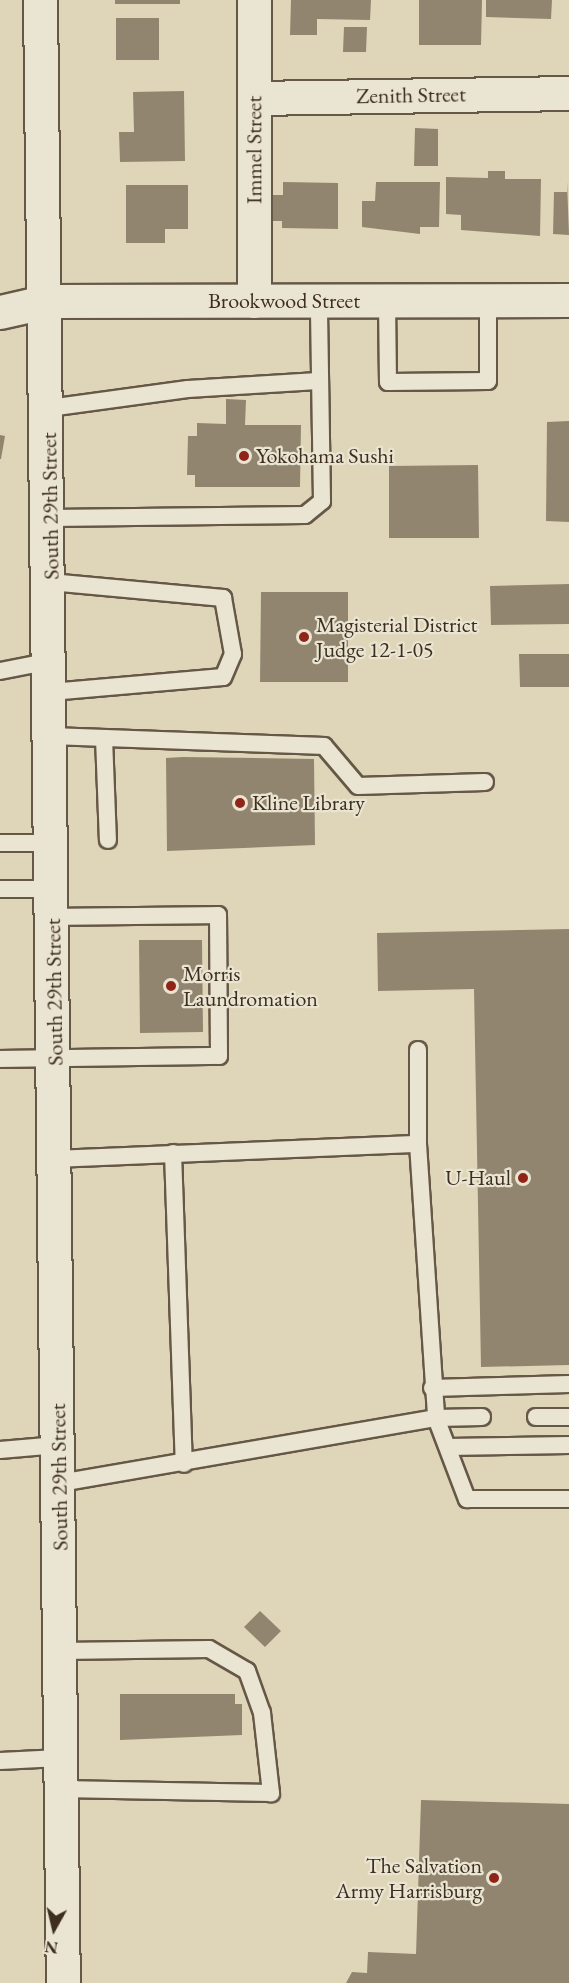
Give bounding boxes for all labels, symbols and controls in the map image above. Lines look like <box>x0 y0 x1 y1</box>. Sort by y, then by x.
street label: Zenith Street <box>356 81 466 109</box>
street label: Immel Street <box>241 96 267 204</box>
street label: Brookwood Street <box>208 288 360 314</box>
street label: South 29th Street <box>36 432 64 580</box>
place label: Yokohama Sushi <box>256 443 394 469</box>
marker: Yokohama Sushi <box>237 449 251 463</box>
place label: Magisterial District Judge 12-1-05 <box>316 611 478 662</box>
marker: Magisterial District Judge 12-1-05 <box>297 630 311 644</box>
place label: Kline Library <box>252 790 365 816</box>
marker: Kline Library <box>233 796 247 810</box>
street label: South 29th Street <box>40 918 68 1066</box>
place label: Morris Laundromation <box>183 960 318 1011</box>
marker: Morris Laundromation <box>164 979 178 993</box>
place label: U-Haul <box>445 1165 511 1191</box>
marker: U-Haul <box>516 1171 530 1185</box>
street label: South 29th Street <box>45 1403 73 1551</box>
place label: The Salvation Army Harrisburg <box>336 1852 482 1904</box>
marker: The Salvation Army Harrisburg <box>487 1871 501 1885</box>
north arrow <box>24 1899 84 1959</box>
text: N <box>44 1936 59 1959</box>

